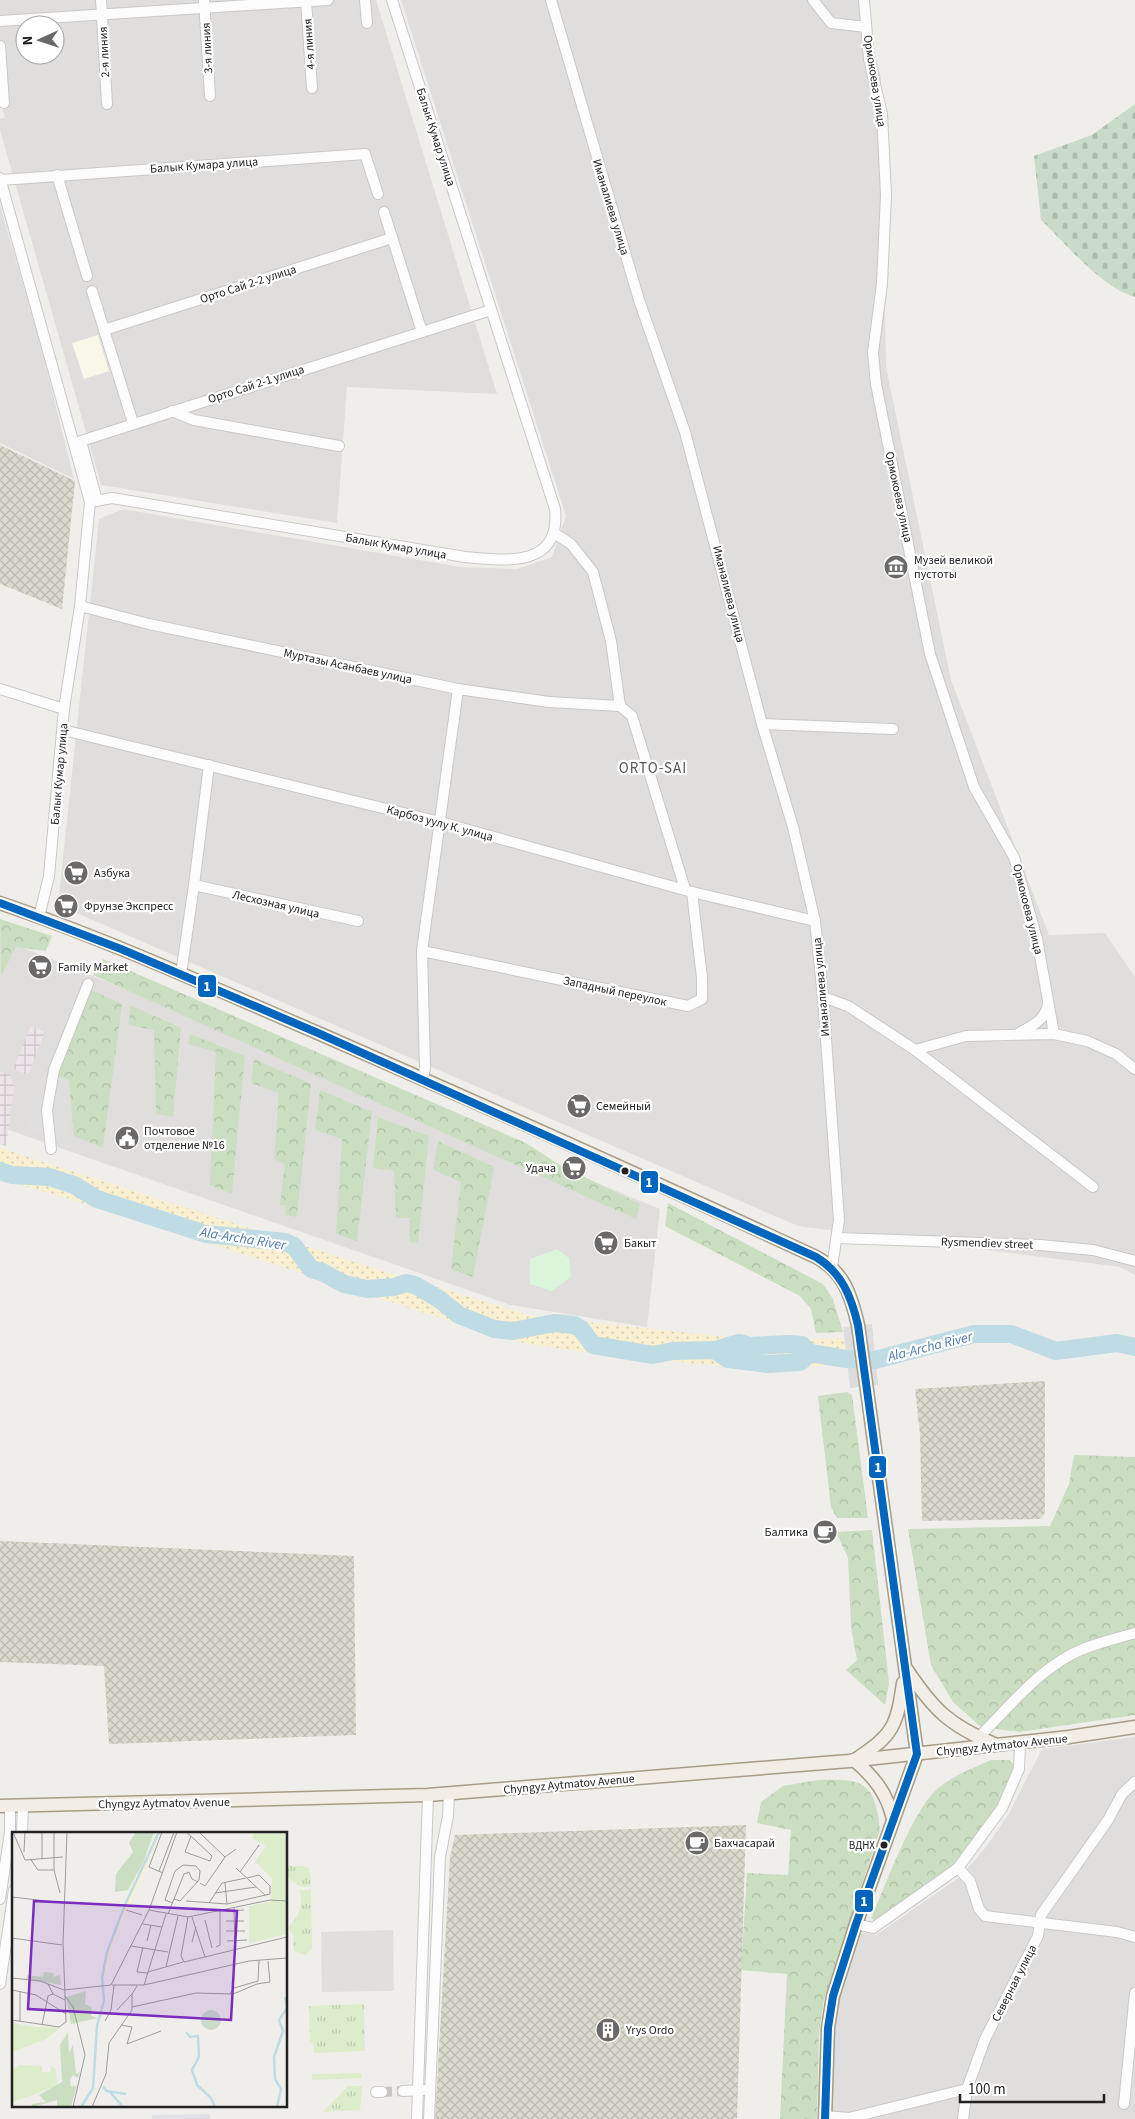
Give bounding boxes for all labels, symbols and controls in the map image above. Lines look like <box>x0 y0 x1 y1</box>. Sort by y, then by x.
north arrow <box>15 15 65 65</box>
street label: 4-я линия <box>299 18 320 70</box>
street label: 3-я линия <box>198 22 217 74</box>
street label: 2-я линия <box>95 26 114 78</box>
street label: Ормокоева улица <box>859 34 890 128</box>
text: N <box>18 35 38 46</box>
street label: Балык Кумар улица <box>412 86 459 188</box>
street label: Балык Кумара улица <box>149 153 259 178</box>
street label: Иманалиева улица <box>588 157 633 257</box>
street label: Орто Сай 2-2 улица <box>198 261 298 308</box>
street label: Орто Сай 2-1 улица <box>206 361 306 408</box>
street label: Ормокоева улица <box>881 450 916 544</box>
street label: Балык Кумар улица <box>344 529 448 564</box>
street label: Иманалиева улица <box>708 544 749 644</box>
place label: Музей великой пустоты <box>914 552 993 583</box>
museum icon: Музей великой пустоты <box>883 554 909 580</box>
street label: Муртазы Асанбаев улица <box>282 645 414 688</box>
street label: Балык Кумар улица <box>47 722 72 826</box>
district label: ORTO-SAI <box>619 758 687 779</box>
street label: Карбоз уулу К. улица <box>385 801 495 846</box>
supermarket icon: Азбука <box>63 860 89 886</box>
street label: Ормокоева улица <box>1008 862 1047 956</box>
place label: Азбука <box>94 865 130 882</box>
street label: Лесхозная улица <box>231 886 321 923</box>
supermarket icon: Фрунзе Экспресс <box>53 893 79 919</box>
place label: Фрунзе Экспресс <box>84 898 174 915</box>
street label: Иманалиева улица <box>809 937 834 1037</box>
supermarket icon: Family Market <box>27 954 53 980</box>
place label: Family Market <box>58 959 128 976</box>
street label: Западный переулок <box>562 972 668 1011</box>
line badge: 1 <box>197 974 217 998</box>
text: 1 <box>203 977 211 997</box>
supermarket icon: Семейный <box>566 1093 592 1119</box>
place label: Семейный <box>596 1098 651 1115</box>
place label: Почтовое отделение №16 <box>144 1123 225 1154</box>
public building icon: Почтовое отделение №16 <box>114 1125 140 1151</box>
supermarket icon: Удача <box>561 1155 587 1181</box>
place label: Удача <box>526 1160 556 1177</box>
unlabelled marker <box>620 1166 630 1176</box>
line badge: 1 <box>640 1170 659 1194</box>
text: 1 <box>645 1173 653 1193</box>
water label: Ala-Archa River <box>198 1222 288 1256</box>
supermarket icon: Бакыт <box>593 1230 619 1256</box>
street label: Rysmendiev street <box>941 1233 1033 1254</box>
place label: Бакыт <box>624 1235 657 1252</box>
water label: Ala-Archa River <box>885 1326 976 1367</box>
line badge: 1 <box>868 1455 887 1479</box>
text: 1 <box>874 1458 882 1478</box>
cafe icon: Балтика <box>812 1519 838 1545</box>
place label: Балтика <box>764 1524 808 1541</box>
street label: Chyngyz Aytmatov Avenue <box>936 1730 1069 1761</box>
street label: Chyngyz Aytmatov Avenue <box>503 1770 636 1799</box>
street label: Chyngyz Aytmatov Avenue <box>98 1794 230 1813</box>
cafe icon: Бахчасарай <box>684 1830 710 1856</box>
inset map <box>12 1832 288 2106</box>
place label: Бахчасарай <box>714 1835 775 1852</box>
place label: ВДНХ <box>849 1838 875 1853</box>
marker: ВДНХ <box>879 1840 889 1850</box>
line badge: 1 <box>854 1889 874 1913</box>
text: 1 <box>860 1892 868 1912</box>
street label: Северная улица <box>988 1942 1041 2025</box>
building icon: Yrys Ordo <box>595 2017 621 2043</box>
place label: Yrys Ordo <box>625 2022 674 2039</box>
scale bar <box>960 2072 1104 2104</box>
text: 100 m <box>968 2079 1006 2100</box>

